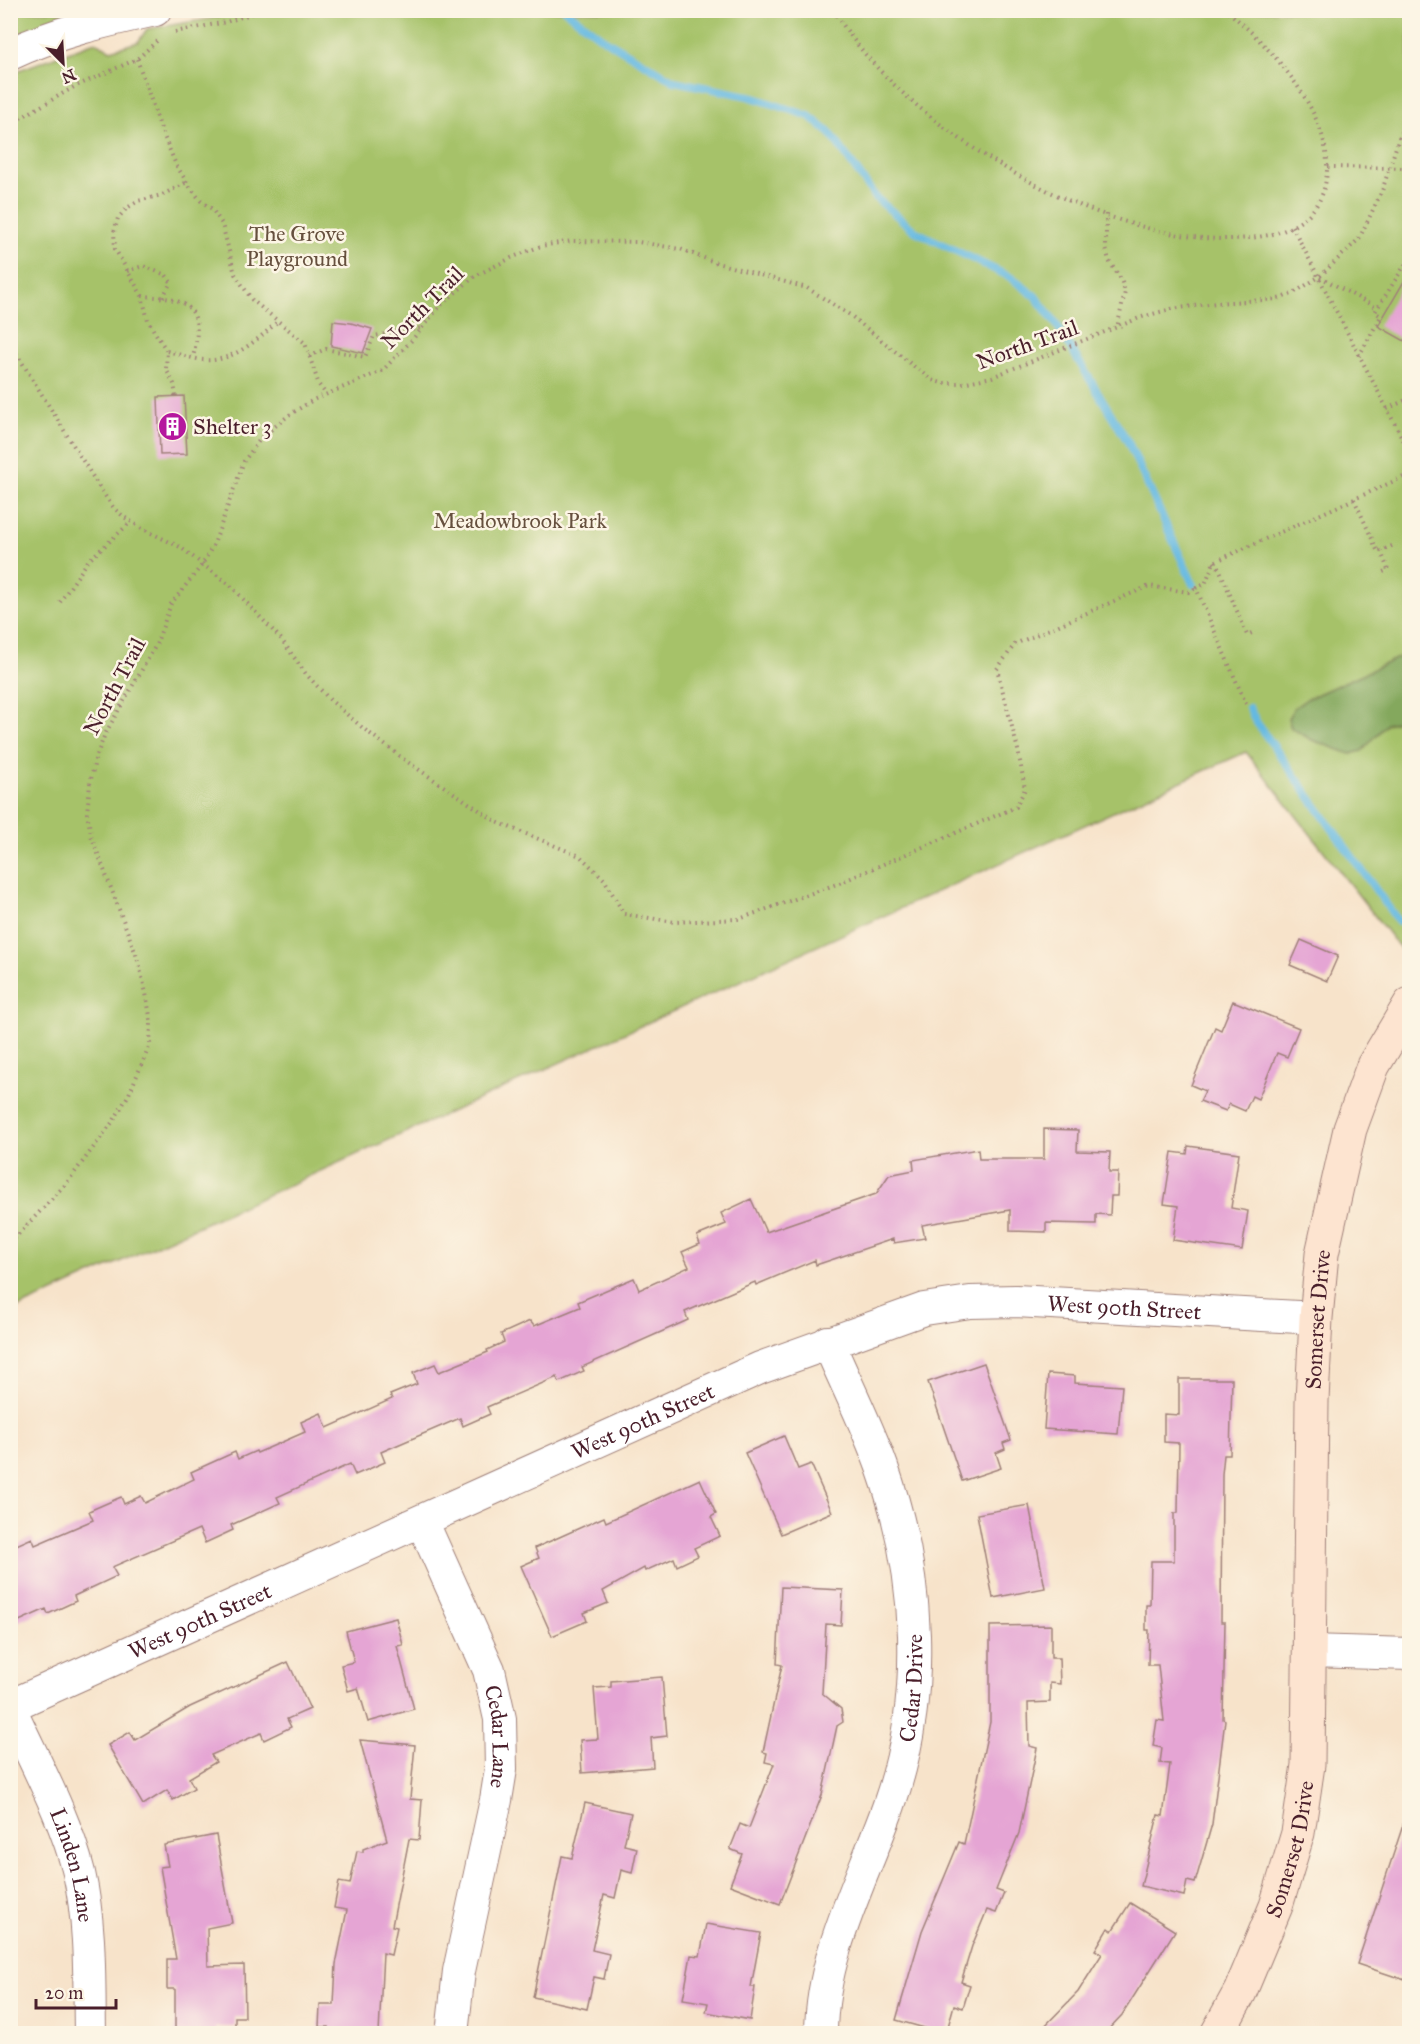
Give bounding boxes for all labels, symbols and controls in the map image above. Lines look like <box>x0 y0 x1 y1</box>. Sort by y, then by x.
north arrow <box>33 33 93 93</box>
text: N <box>58 65 79 88</box>
park label: The Grove Playground <box>246 220 348 272</box>
street label: North Trail <box>375 260 470 355</box>
street label: North Trail <box>972 314 1082 375</box>
building icon: Shelter 3 <box>156 410 188 442</box>
place label: Shelter 3 <box>193 413 272 440</box>
park label: Meadowbrook Park <box>433 507 607 534</box>
street label: North Trail <box>78 633 151 740</box>
street label: Somerset Drive <box>1300 1247 1337 1390</box>
street label: West 90th Street <box>1047 1290 1202 1325</box>
street label: West 90th Street <box>567 1377 719 1465</box>
street label: West 90th Street <box>124 1577 276 1665</box>
street label: Cedar Drive <box>893 1634 928 1744</box>
street label: Cedar Lane <box>479 1682 514 1790</box>
street label: Somerset Drive <box>1260 1779 1320 1922</box>
street label: Linden Lane <box>44 1804 100 1924</box>
scale bar <box>36 1972 116 2010</box>
text: 20 m <box>45 1982 83 2004</box>

